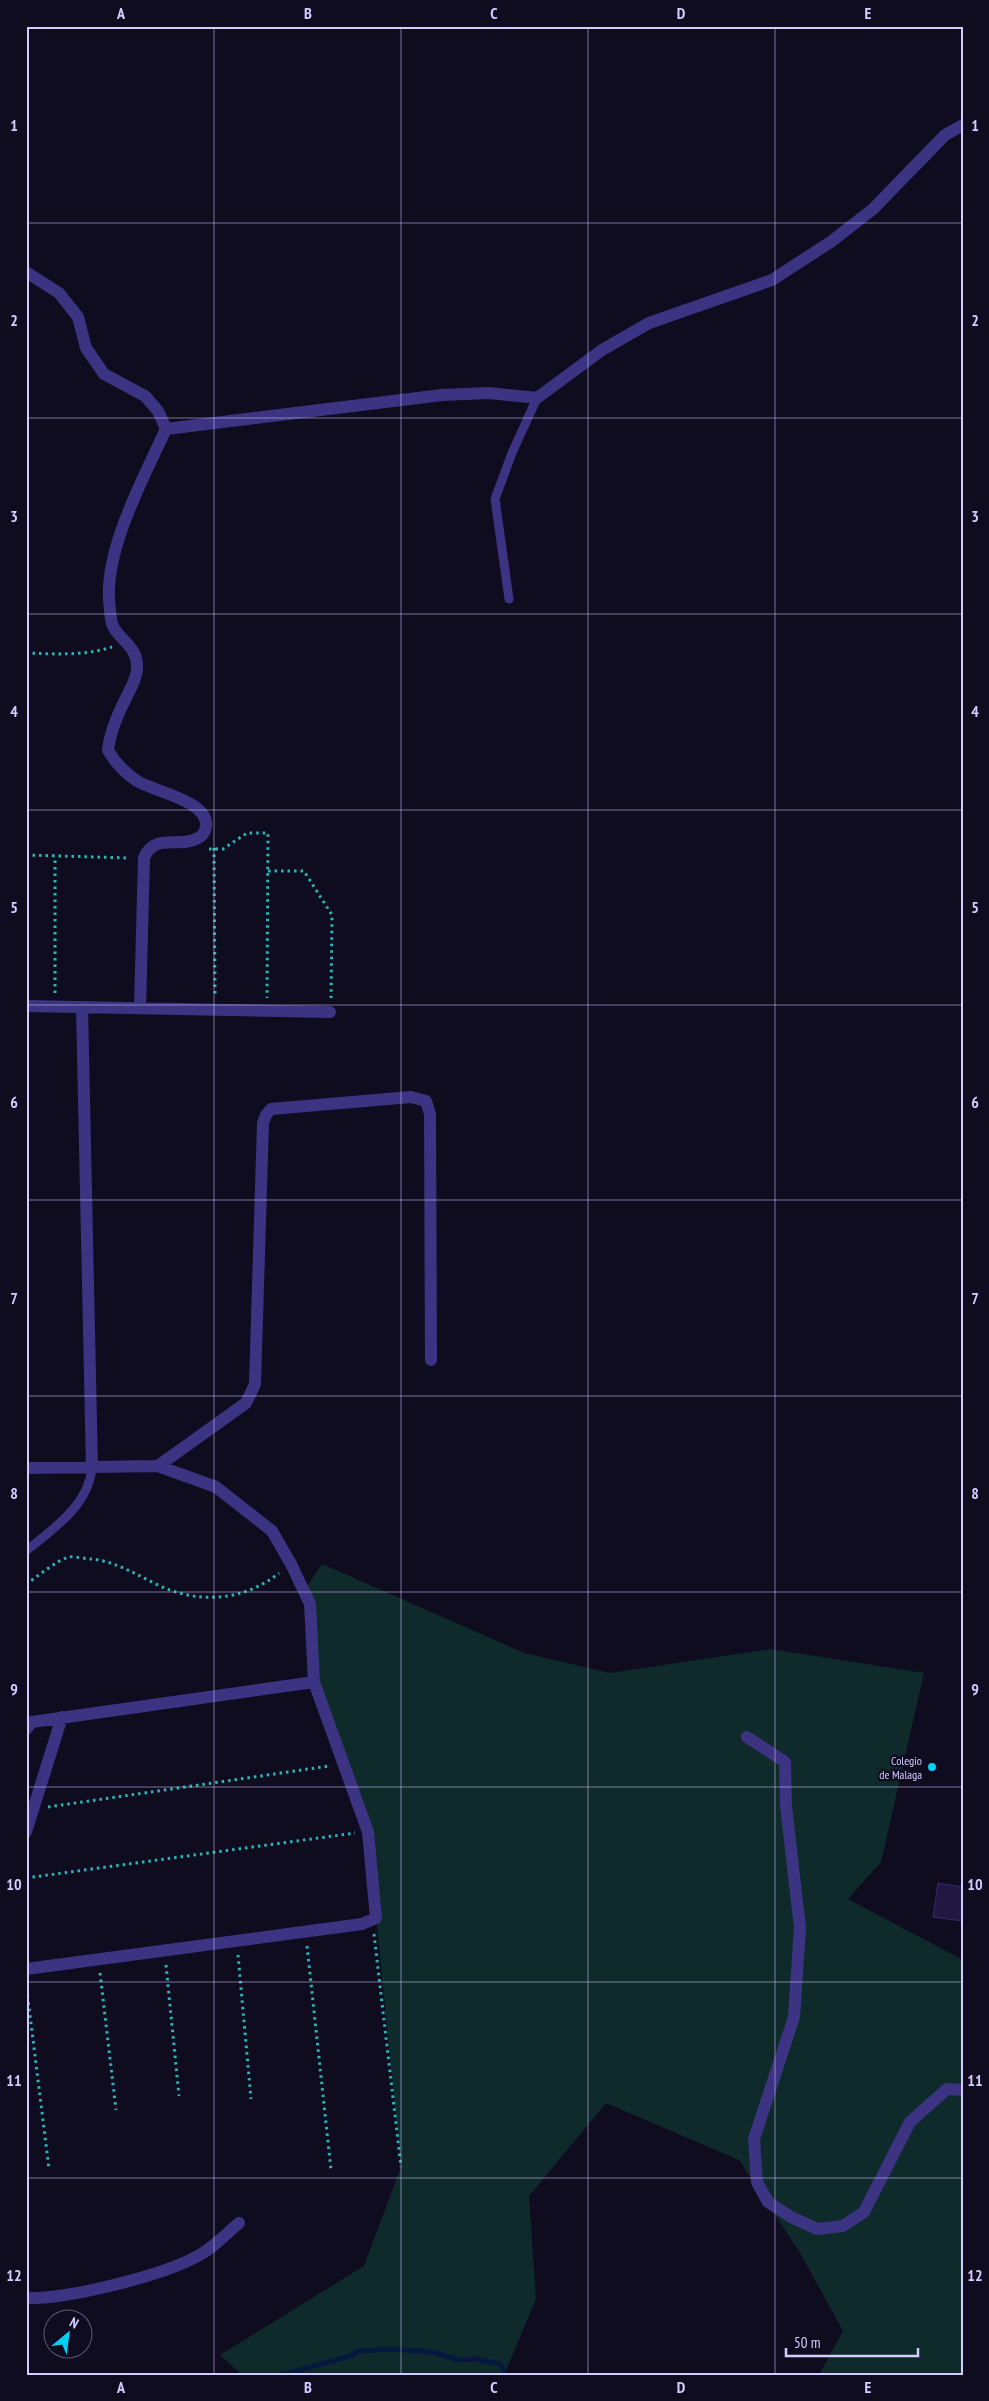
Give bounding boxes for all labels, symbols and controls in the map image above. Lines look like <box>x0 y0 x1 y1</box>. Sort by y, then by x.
text: A <box>116 3 126 23</box>
text: B <box>304 3 312 23</box>
text: C <box>490 3 498 23</box>
text: D <box>677 3 686 23</box>
text: E <box>865 3 872 23</box>
text: 1 <box>10 115 18 135</box>
text: 1 <box>971 115 979 135</box>
text: 2 <box>10 310 18 330</box>
text: 2 <box>971 310 979 330</box>
text: 3 <box>10 506 18 526</box>
text: 3 <box>971 506 979 526</box>
text: 4 <box>10 701 18 721</box>
text: 4 <box>971 701 979 721</box>
text: 5 <box>10 897 18 917</box>
text: 5 <box>971 897 979 917</box>
text: 6 <box>10 1092 18 1112</box>
text: 6 <box>971 1092 979 1112</box>
text: 7 <box>10 1288 18 1308</box>
text: 7 <box>971 1288 979 1308</box>
text: 8 <box>10 1483 18 1503</box>
text: 8 <box>971 1483 979 1503</box>
text: 9 <box>10 1679 18 1699</box>
text: 9 <box>971 1679 979 1699</box>
place label: Colegio de Malaga <box>879 1753 922 1782</box>
marker: Colegio de Malaga <box>926 1761 938 1773</box>
text: 10 <box>6 1874 22 1894</box>
text: 10 <box>967 1874 983 1894</box>
text: 11 <box>6 2070 22 2090</box>
text: 11 <box>967 2070 983 2090</box>
text: 12 <box>6 2265 22 2285</box>
text: 12 <box>967 2265 983 2285</box>
north arrow <box>42 2308 92 2358</box>
text: N <box>67 2313 82 2332</box>
scale bar <box>786 2326 919 2358</box>
text: 50 m <box>794 2333 820 2352</box>
text: A <box>116 2377 126 2397</box>
text: B <box>304 2377 312 2397</box>
text: C <box>490 2377 498 2397</box>
text: D <box>677 2377 686 2397</box>
text: E <box>865 2377 872 2397</box>

